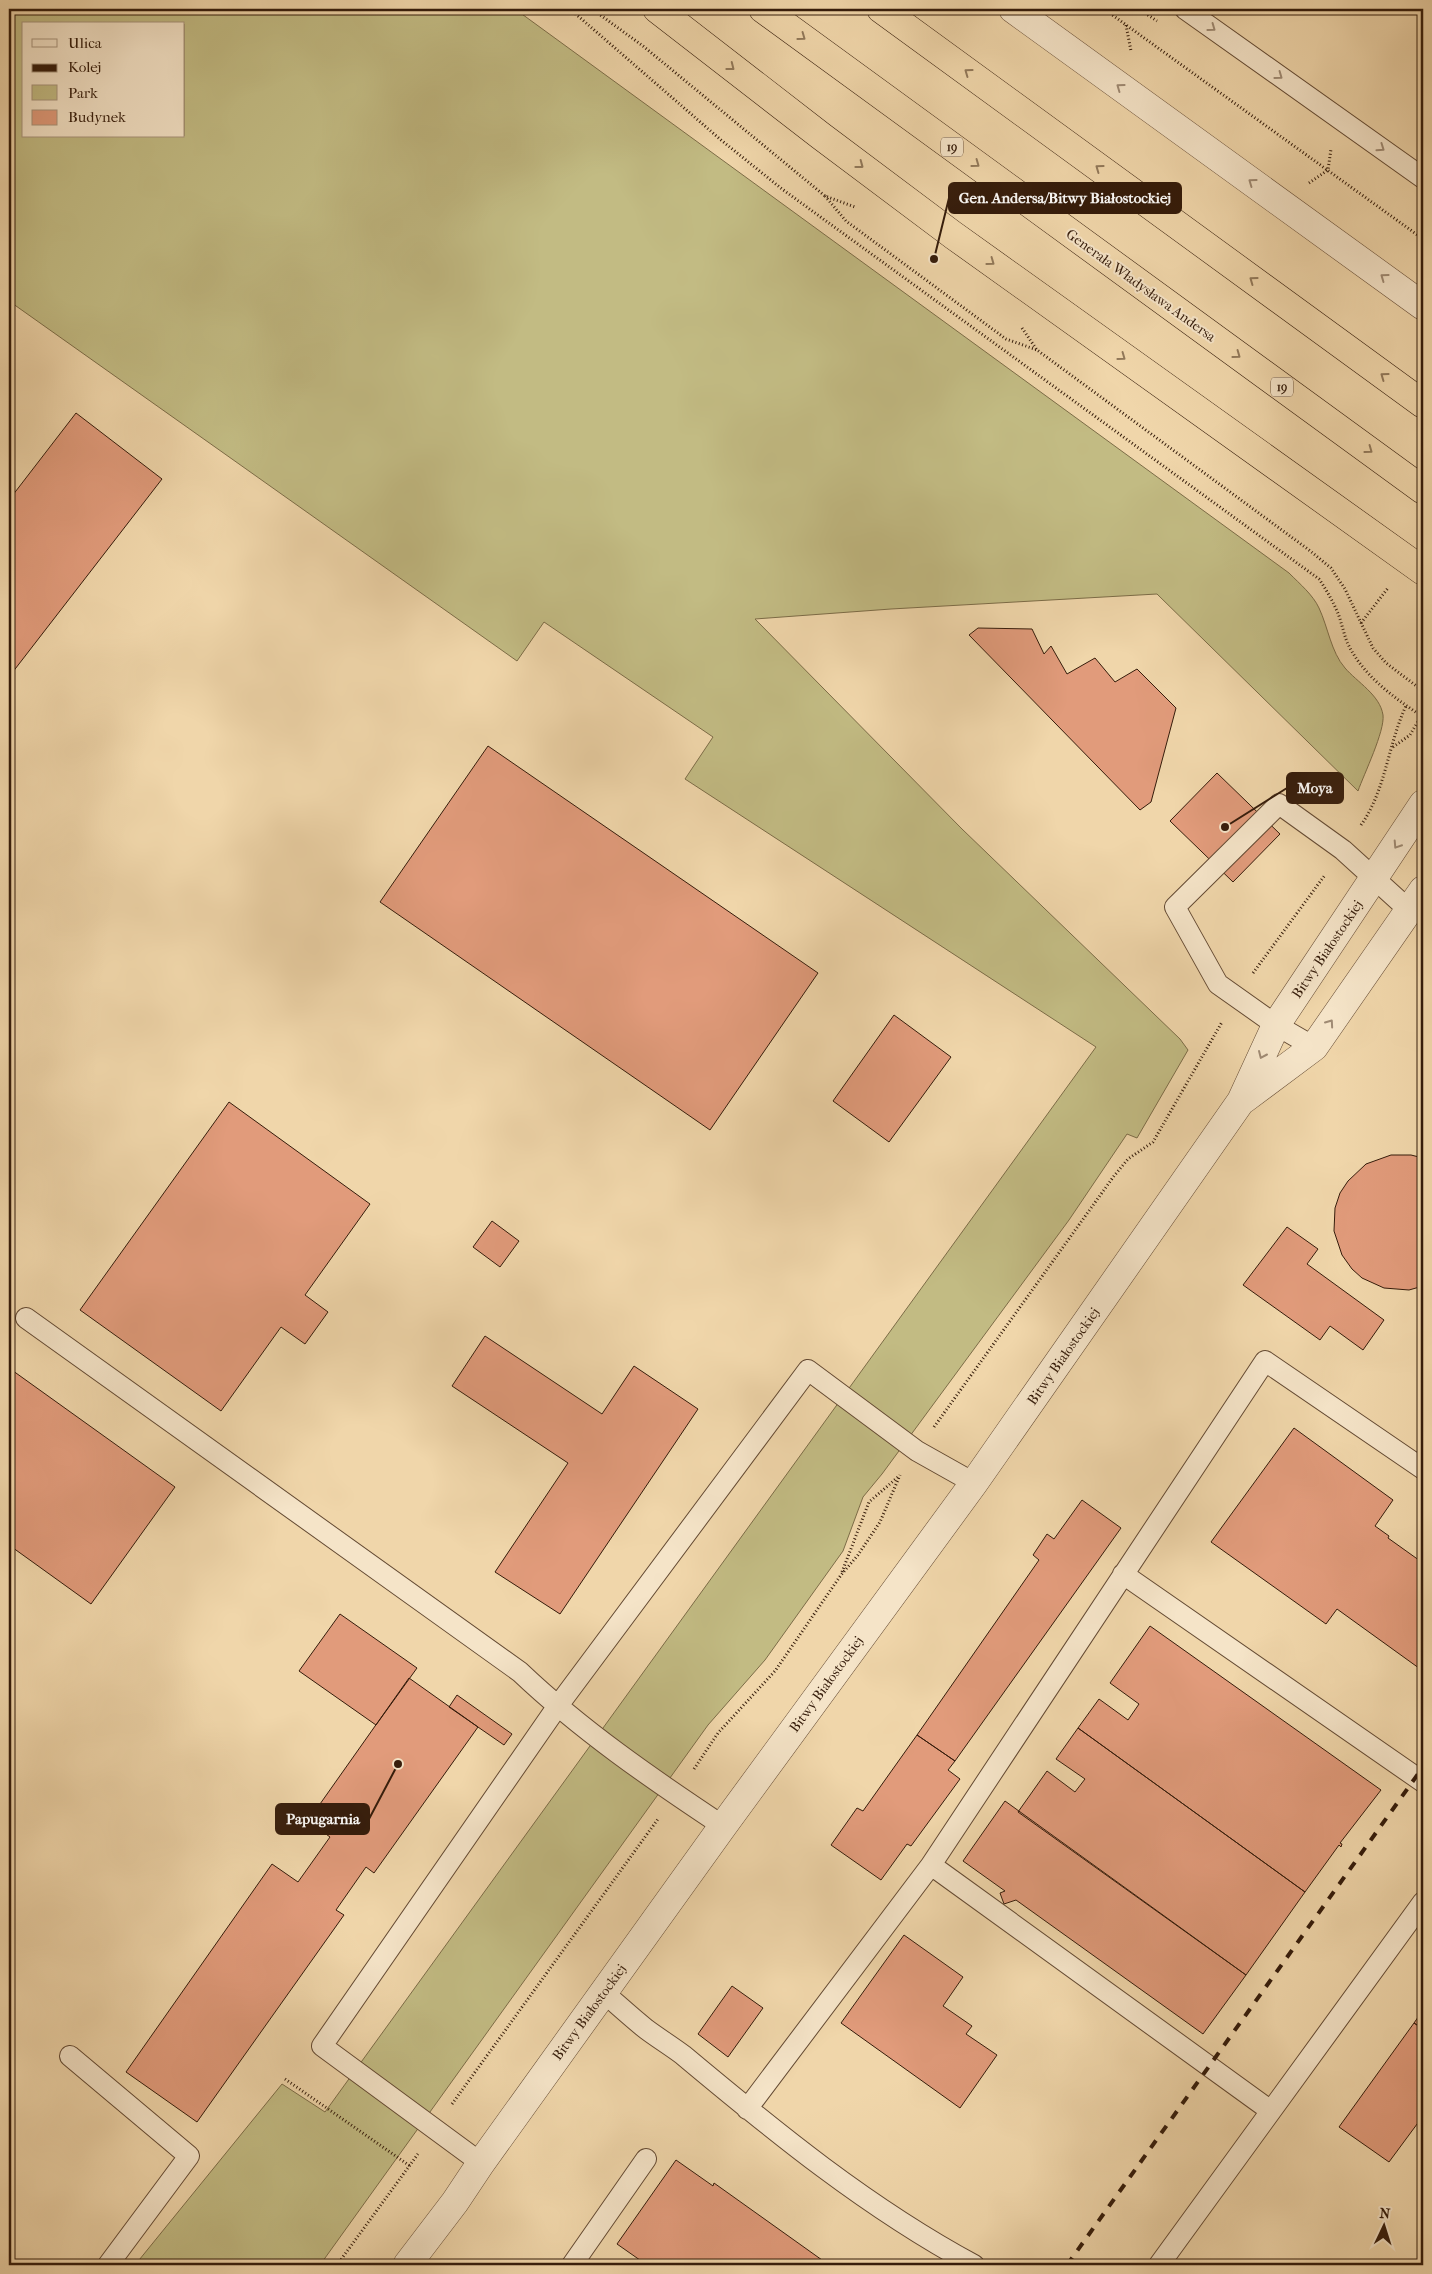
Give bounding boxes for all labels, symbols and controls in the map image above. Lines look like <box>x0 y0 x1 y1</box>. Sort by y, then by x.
legend <box>22 22 185 138</box>
one-way arrow <box>1206 22 1216 31</box>
one-way arrow <box>797 31 806 41</box>
text: Ulica <box>68 34 103 52</box>
text: Kolej <box>68 58 101 76</box>
one-way arrow <box>725 61 734 69</box>
one-way arrow <box>964 69 974 78</box>
one-way arrow <box>1273 70 1282 78</box>
one-way arrow <box>1117 83 1126 93</box>
text: Park <box>68 84 98 102</box>
text: Budynek <box>68 108 126 126</box>
road number: 19 <box>941 138 963 156</box>
one-way arrow <box>1375 142 1384 151</box>
one-way arrow <box>970 158 980 167</box>
one-way arrow <box>854 160 863 168</box>
one-way arrow <box>1095 165 1105 174</box>
one-way arrow <box>1248 179 1258 188</box>
callout: Gen. Andersa/Bitwy Białostockiej <box>949 183 1181 213</box>
text: Gen. Andersa/Bitwy Białostockiej <box>959 189 1171 207</box>
street label: Generała Władysława Andersa <box>1063 225 1219 346</box>
one-way arrow <box>985 256 995 265</box>
one-way arrow <box>1380 274 1390 283</box>
one-way arrow <box>1249 277 1258 286</box>
one-way arrow <box>1231 349 1240 357</box>
one-way arrow <box>1117 351 1126 360</box>
one-way arrow <box>1381 373 1390 381</box>
road number: 19 <box>1271 378 1293 397</box>
one-way arrow <box>1363 444 1373 453</box>
callout: Moya <box>1287 773 1343 803</box>
text: Moya <box>1296 779 1334 797</box>
one-way arrow <box>1393 839 1403 848</box>
street label: Bitwy Białostockiej <box>1288 897 1367 1002</box>
one-way arrow <box>1324 1019 1333 1029</box>
one-way arrow <box>1258 1050 1269 1059</box>
street label: Bitwy Białostockiej <box>1024 1304 1103 1408</box>
street label: Bitwy Białostockiej <box>786 1633 867 1736</box>
callout: Papugarnia <box>276 1804 369 1834</box>
text: Papugarnia <box>286 1810 361 1828</box>
street label: Bitwy Białostockiej <box>549 1961 630 2064</box>
north arrow <box>1360 2202 1410 2252</box>
text: N <box>1379 2205 1391 2222</box>

